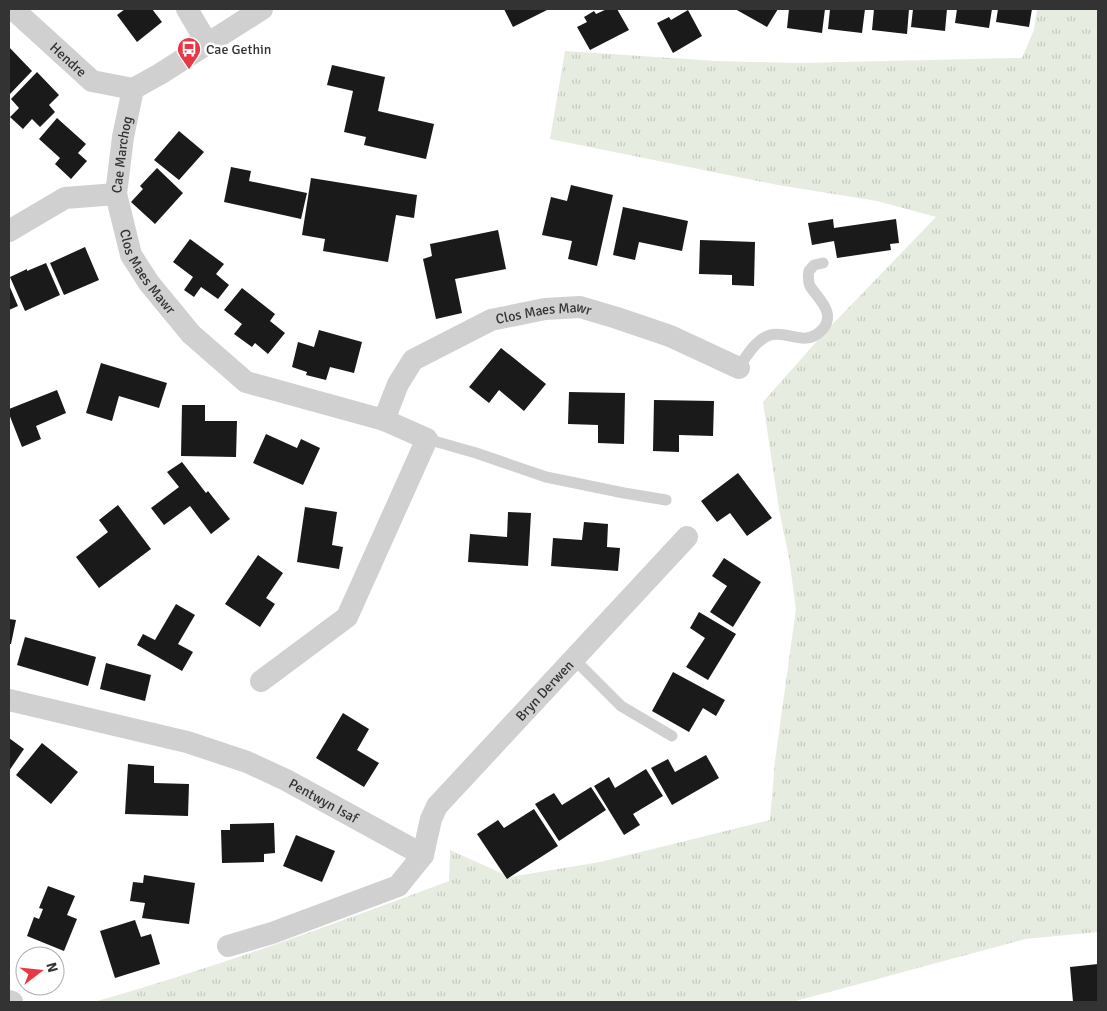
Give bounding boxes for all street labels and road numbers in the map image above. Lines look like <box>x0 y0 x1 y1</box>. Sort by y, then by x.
street label: Hendre <box>47 39 90 80</box>
street label: Cae Marchog <box>108 114 136 194</box>
street label: Clos Maes Mawr <box>116 227 180 318</box>
street label: Clos Maes Mawr <box>494 298 595 327</box>
street label: Bryn Derwen <box>512 656 577 724</box>
street label: Pentwyn Isaf <box>286 775 362 827</box>

